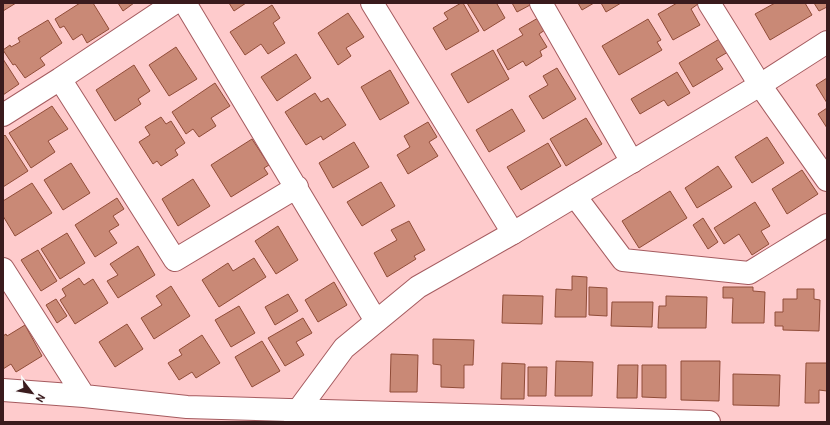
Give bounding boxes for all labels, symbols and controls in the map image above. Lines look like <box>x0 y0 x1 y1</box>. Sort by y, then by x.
north arrow <box>12 373 52 413</box>
text: N <box>34 392 48 405</box>

